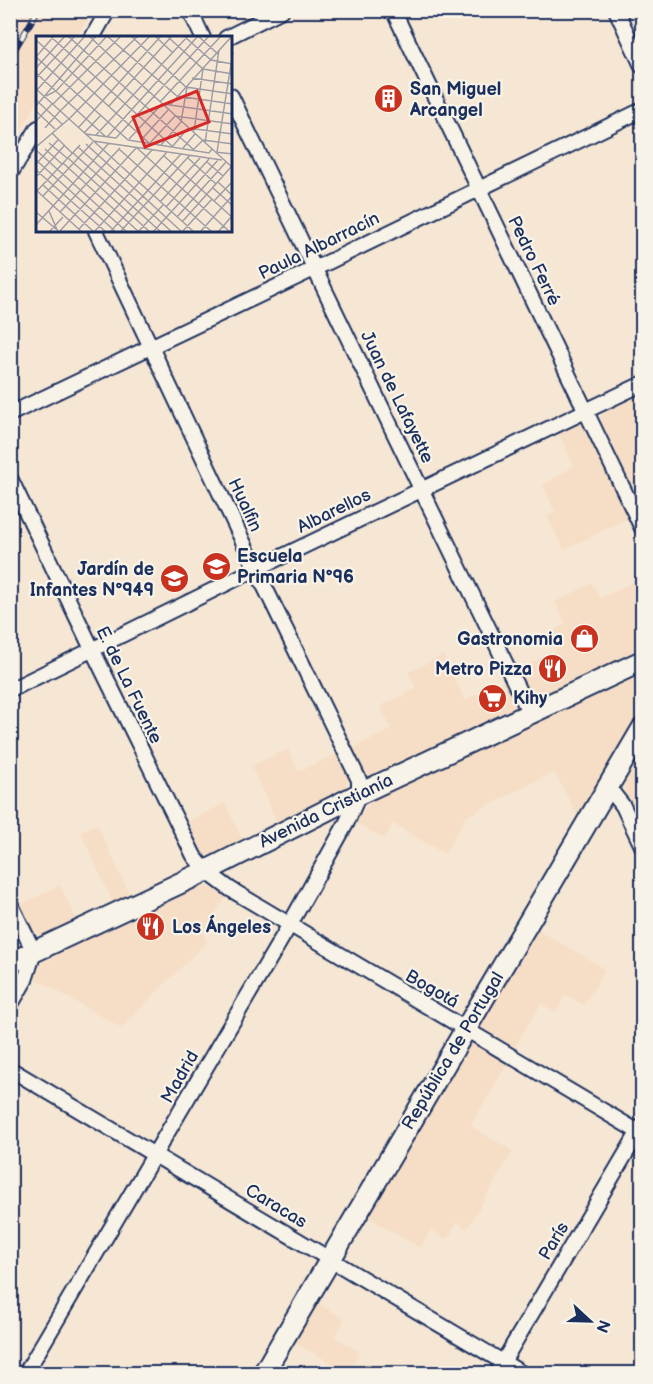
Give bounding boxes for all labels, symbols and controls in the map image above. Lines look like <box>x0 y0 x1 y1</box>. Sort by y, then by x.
inset map <box>36 36 232 232</box>
place label: San Miguel Arcangel <box>409 79 501 121</box>
building icon: San Miguel Arcangel <box>373 83 405 115</box>
street label: Paula Albarracín <box>255 208 383 284</box>
street label: Pedro Ferré <box>503 213 565 309</box>
street label: Juan de Lafayette <box>356 328 438 467</box>
street label: Hualfin <box>224 475 266 535</box>
street label: Albarellos <box>294 484 374 538</box>
place label: Escuela Primaria N°96 <box>237 546 354 588</box>
school or university icon: Escuela Primaria N°96 <box>200 550 232 582</box>
place label: Jardín de Infantes N°949 <box>30 559 154 601</box>
school or university icon: Jardín de Infantes N°949 <box>159 563 191 595</box>
street label: E. de La Fuente <box>92 623 167 747</box>
shop icon: Gastronomia <box>568 623 600 655</box>
place label: Gastronomia <box>457 629 563 650</box>
restaurant icon: Metro Pizza <box>537 653 569 685</box>
place label: Metro Pizza <box>435 659 532 680</box>
supermarket icon: Kihy <box>476 682 508 714</box>
place label: Kihy <box>513 688 548 709</box>
street label: Avenida Cristianía <box>256 769 396 853</box>
restaurant icon: Los Ángeles <box>135 911 167 943</box>
place label: Los Ángeles <box>172 914 271 938</box>
street label: Bogotá <box>402 965 462 1013</box>
street label: República de Portugal <box>398 968 508 1134</box>
street label: Madrid <box>157 1047 203 1107</box>
street label: Caracas <box>241 1179 311 1233</box>
street label: París <box>535 1218 573 1264</box>
north arrow <box>560 1291 620 1351</box>
text: N <box>591 1317 614 1335</box>

